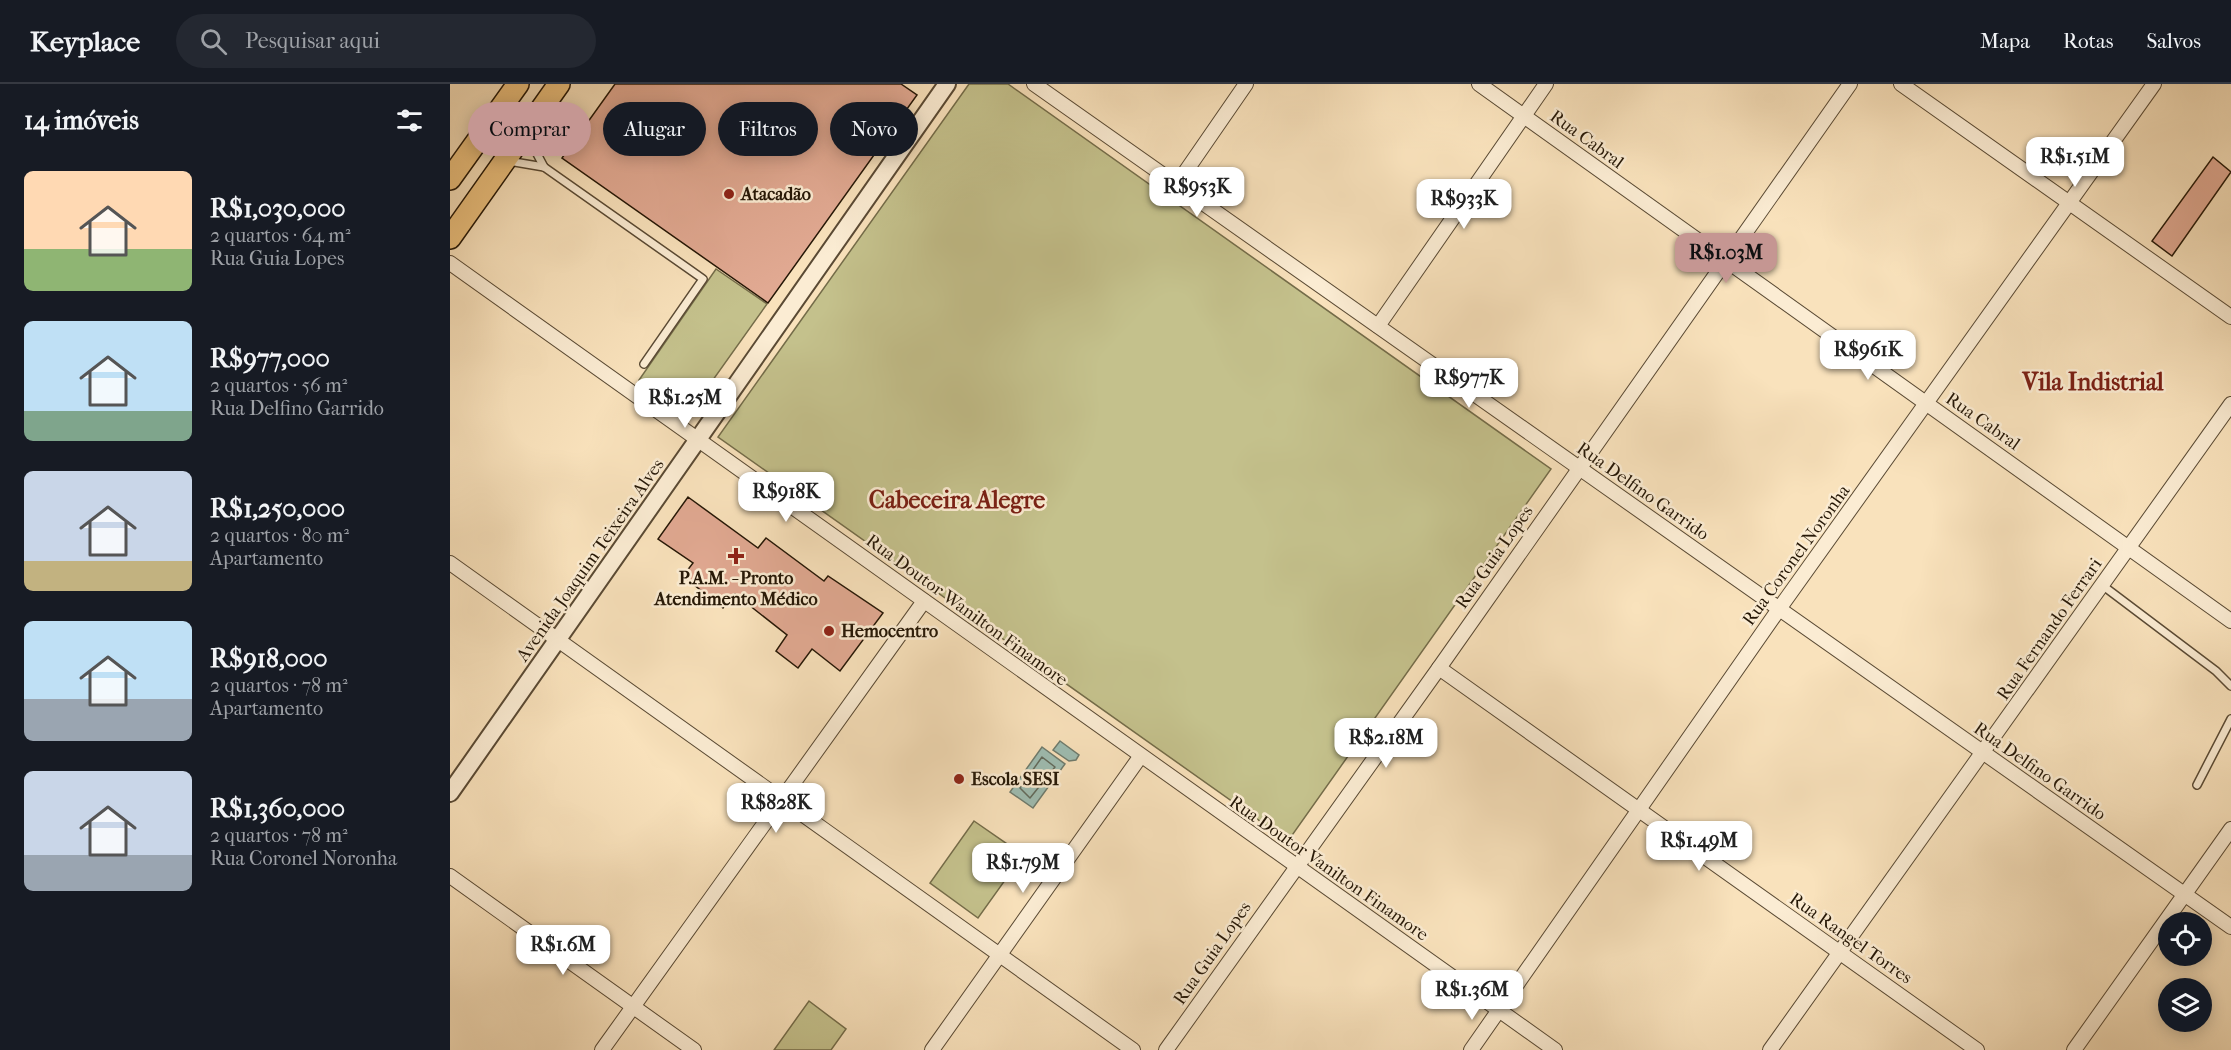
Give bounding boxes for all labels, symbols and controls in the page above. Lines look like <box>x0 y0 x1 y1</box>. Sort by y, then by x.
search box <box>176 14 596 68</box>
text: Keyplace <box>30 25 140 58</box>
icon: search <box>197 25 230 58</box>
text: Pesquisar aqui <box>245 28 380 54</box>
text: Mapa <box>1980 29 2030 53</box>
text: Rotas <box>2063 29 2113 53</box>
text: Salvos <box>2146 29 2201 53</box>
chip: Comprar <box>468 102 591 156</box>
chip: Alugar <box>603 102 706 156</box>
chip: Filtros <box>718 102 818 156</box>
chip: Novo <box>830 102 918 156</box>
icon: filters <box>393 104 426 137</box>
text: 14 imóveis <box>24 105 139 136</box>
street label: Rua Cabral <box>1546 106 1628 173</box>
pin: R$1.51M <box>2020 137 2130 188</box>
text: R$1.51M <box>2040 145 2110 168</box>
pin: R$953K <box>1148 167 1246 218</box>
text: R$953K <box>1163 175 1231 198</box>
pin: R$933K <box>1415 179 1513 230</box>
place label: Atacadão <box>740 184 811 205</box>
marker: Atacadão <box>722 187 736 201</box>
text: R$933K <box>1431 187 1497 210</box>
text: R$1,030,000 <box>210 193 346 224</box>
icon: home <box>72 195 144 267</box>
text: 2 quartos · 64 m² <box>210 224 351 247</box>
pin: R$1.03M <box>1671 233 1781 284</box>
text: R$1.03M <box>1689 241 1763 264</box>
text: Rua Guia Lopes <box>210 247 344 270</box>
pin: R$961K <box>1819 330 1917 381</box>
text: R$961K <box>1834 338 1902 361</box>
text: R$977,000 <box>210 343 330 374</box>
icon: home <box>72 345 144 417</box>
pin: R$977K <box>1420 358 1518 409</box>
text: R$977K <box>1434 366 1504 389</box>
district label: Vila Indistrial <box>2021 368 2164 396</box>
text: 2 quartos · 56 m² <box>210 374 347 397</box>
pin: R$1.25M <box>630 378 740 429</box>
text: R$1.25M <box>648 386 722 409</box>
street label: Rua Cabral <box>1942 388 2024 455</box>
text: Rua Delfino Garrido <box>210 397 384 420</box>
street label: Rua Delfino Garrido <box>1573 438 1713 545</box>
street label: Avenida Joaquim Teixeira Alves <box>512 455 669 666</box>
pin: R$918K <box>737 472 835 523</box>
text: R$918K <box>752 480 820 503</box>
street label: Rua Coronel Noronha <box>1738 480 1855 630</box>
district label: Cabeceira Alegre <box>869 486 1045 514</box>
text: R$1,250,000 <box>210 493 345 524</box>
icon: home <box>72 495 144 567</box>
street label: Rua Guia Lopes <box>1451 501 1538 613</box>
text: 2 quartos · 80 m² <box>210 524 349 547</box>
street label: Rua Doutor Wanilton Finamore <box>862 530 1072 691</box>
text: Apartamento <box>210 547 323 570</box>
marker: P.A.M. - Pronto Atendimento Médico <box>727 547 745 565</box>
street label: Rua Fernando Ferrari <box>1993 554 2107 704</box>
place label: P.A.M. - Pronto Atendimento Médico <box>653 568 818 610</box>
place label: Hemocentro <box>841 621 938 642</box>
marker: Hemocentro <box>822 624 836 638</box>
text: R$918,000 <box>210 643 328 674</box>
icon: home <box>72 645 144 717</box>
text: 2 quartos · 78 m² <box>210 674 348 697</box>
text: Apartamento <box>210 697 323 720</box>
pin: R$2.18M <box>1331 718 1441 769</box>
street label: Rua Delfino Garrido <box>1970 718 2110 825</box>
text: R$2.18M <box>1348 726 1424 749</box>
place label: Escola SESI <box>971 769 1059 790</box>
marker: Escola SESI <box>952 772 966 786</box>
pin: R$828K <box>727 783 825 834</box>
text: R$828K <box>741 791 811 814</box>
street label: Rua Doutor Vanilton Finamore <box>1225 791 1432 945</box>
text: R$1,360,000 <box>210 793 345 824</box>
icon: home <box>72 795 144 867</box>
pin: R$1.49M <box>1644 821 1754 872</box>
text: 2 quartos · 78 m² <box>210 824 348 847</box>
text: R$1.49M <box>1660 829 1738 852</box>
pin: R$1.79M <box>968 843 1078 894</box>
text: Rua Coronel Noronha <box>210 847 397 870</box>
text: R$1.79M <box>986 851 1060 874</box>
street label: Rua Rangel Torres <box>1785 888 1916 989</box>
street label: Rua Guia Lopes <box>1169 897 1256 1009</box>
map controls <box>2158 912 2212 1032</box>
button: locate <box>2158 912 2212 966</box>
pin: R$1.6M <box>514 925 612 976</box>
text: R$1.6M <box>530 933 596 956</box>
pin: R$1.36M <box>1417 970 1527 1021</box>
text: R$1.36M <box>1435 978 1509 1001</box>
button: layers <box>2158 978 2212 1032</box>

